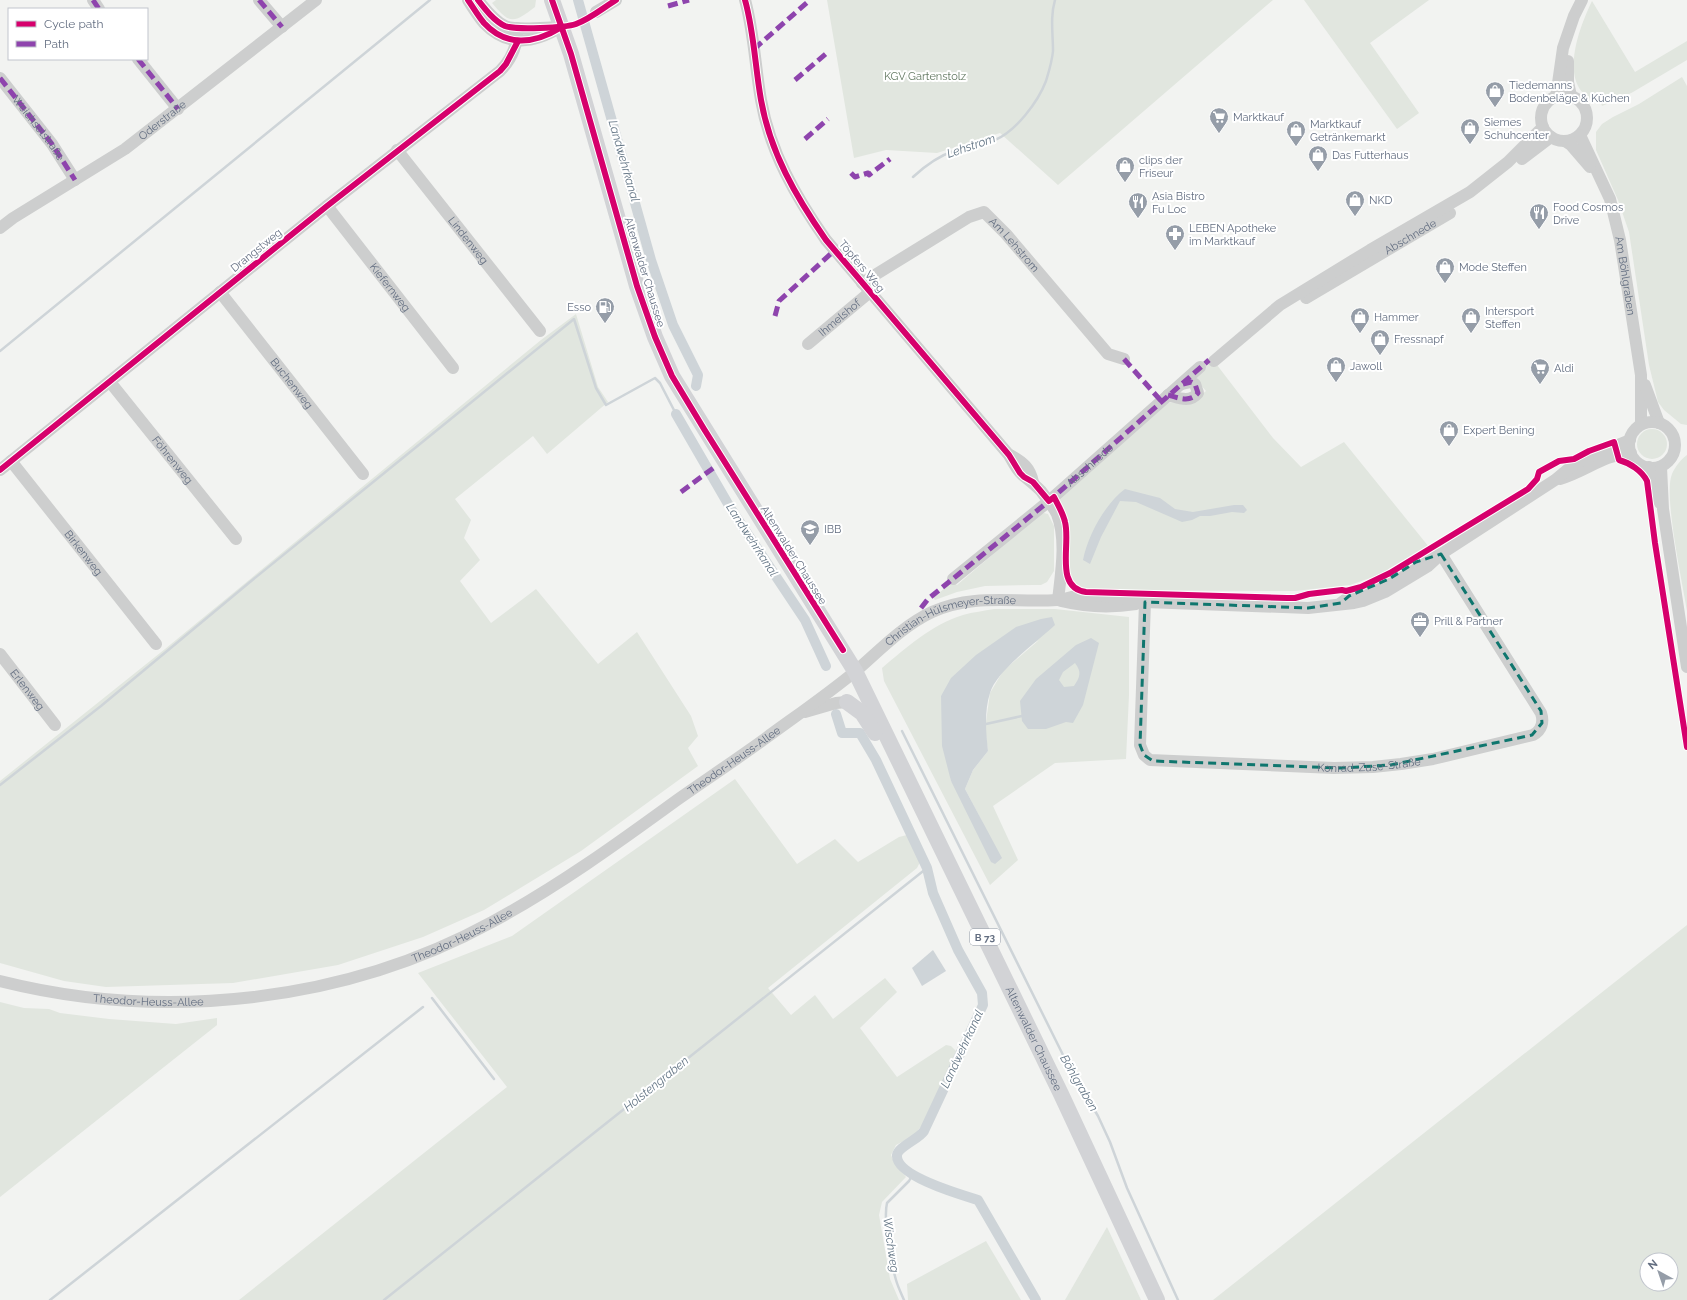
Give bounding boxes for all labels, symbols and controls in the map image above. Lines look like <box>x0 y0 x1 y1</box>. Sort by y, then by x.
legend <box>8 8 148 60</box>
text: Cycle path <box>44 17 103 31</box>
text: Path <box>44 37 69 51</box>
park label: KGV Gartenstolz <box>884 70 967 83</box>
place label: Tiedemanns Bodenbeläge & Küchen <box>1509 79 1630 105</box>
shop icon: Tiedemanns Bodenbeläge & Küchen <box>1484 80 1506 108</box>
street label: Weichselstraße <box>9 93 67 163</box>
street label: Oderstraße <box>136 98 189 143</box>
supermarket icon: Marktkauf <box>1208 106 1230 134</box>
place label: Marktkauf <box>1233 111 1284 124</box>
place label: Siemes Schuhcenter <box>1484 116 1549 142</box>
shop icon: Siemes Schuhcenter <box>1459 117 1481 145</box>
place label: Marktkauf Getränkemarkt <box>1310 118 1386 144</box>
water label: Landwehrkanal <box>606 119 642 203</box>
shop icon: Marktkauf Getränkemarkt <box>1285 119 1307 147</box>
water label: Lehstrom <box>945 131 997 161</box>
shop icon: Das Futterhaus <box>1307 144 1329 172</box>
place label: Das Futterhaus <box>1332 149 1408 162</box>
place label: clips der Friseur <box>1139 154 1183 180</box>
shop icon: clips der Friseur <box>1114 155 1136 183</box>
shop icon: NKD <box>1344 189 1366 217</box>
place label: Asia Bistro Fu Loc <box>1152 190 1205 216</box>
restaurant icon: Asia Bistro Fu Loc <box>1127 191 1149 219</box>
place label: NKD <box>1369 194 1393 207</box>
place label: Food Cosmos Drive <box>1553 201 1623 227</box>
restaurant icon: Food Cosmos Drive <box>1528 202 1550 230</box>
street label: Lindenweg <box>445 214 491 267</box>
street label: Am Lehstrom <box>986 215 1042 275</box>
street label: Altenwalder Chaussee <box>622 216 668 329</box>
street label: Abschnede <box>1382 216 1439 257</box>
place label: LEBEN Apotheke im Marktkauf <box>1189 222 1277 248</box>
pharmacy icon: LEBEN Apotheke im Marktkauf <box>1164 223 1186 251</box>
street label: Drangstweg <box>228 226 284 275</box>
street label: Am Böhlgraben <box>1612 235 1638 316</box>
street label: Töpfers Weg <box>836 238 887 295</box>
shop icon: Mode Steffen <box>1434 256 1456 284</box>
street label: Kiefernweg <box>367 261 413 314</box>
place label: Mode Steffen <box>1459 261 1527 274</box>
fuel station icon: Esso <box>594 296 616 324</box>
street label: Ihmelshof <box>816 297 864 339</box>
place label: Esso <box>567 301 591 314</box>
place label: Intersport Steffen <box>1485 305 1534 331</box>
shop icon: Hammer <box>1349 306 1371 334</box>
shop icon: Intersport Steffen <box>1460 306 1482 334</box>
place label: Hammer <box>1374 311 1419 324</box>
shop icon: Fressnapf <box>1369 328 1391 356</box>
place label: Fressnapf <box>1394 333 1444 346</box>
street label: Buchenweg <box>267 355 315 412</box>
shop icon: Jawoll <box>1325 355 1347 383</box>
supermarket icon: Aldi <box>1529 357 1551 385</box>
place label: Jawoll <box>1350 360 1382 373</box>
place label: Aldi <box>1554 362 1574 375</box>
shop icon: Expert Bening <box>1438 419 1460 447</box>
place label: Expert Bening <box>1463 424 1535 437</box>
street label: Föhrenweg <box>149 434 195 487</box>
street label: Abschnede <box>1064 441 1116 490</box>
water label: Landwehrkanal <box>723 501 781 579</box>
street label: Altenwalder Chaussee <box>758 503 830 608</box>
school or university icon: IBB <box>799 518 821 546</box>
place label: IBB <box>824 523 841 536</box>
street label: Birkenweg <box>61 528 105 578</box>
street label: Christian-Hülsmeyer-Straße <box>883 594 1017 649</box>
office icon: Prill & Partner <box>1409 610 1431 638</box>
place label: Prill & Partner <box>1434 615 1503 628</box>
street label: Erlenweg <box>7 667 47 713</box>
street label: Theodor-Heuss-Allee <box>685 723 783 798</box>
street label: Konrad-Zuse-Straße <box>1317 755 1422 775</box>
street label: Theodor-Heuss-Allee <box>410 906 515 965</box>
road number: B 73 <box>970 929 1000 945</box>
street label: Altenwalder Chaussee <box>1003 984 1065 1093</box>
street label: Theodor-Heuss-Allee <box>93 992 204 1009</box>
water label: Landwehrkanal <box>938 1008 986 1090</box>
water label: Böhlgraben <box>1057 1052 1101 1114</box>
water label: Holstengraben <box>621 1053 691 1114</box>
water label: Wischweg <box>880 1217 902 1273</box>
north arrow <box>1639 1252 1679 1292</box>
text: N <box>1645 1257 1660 1272</box>

